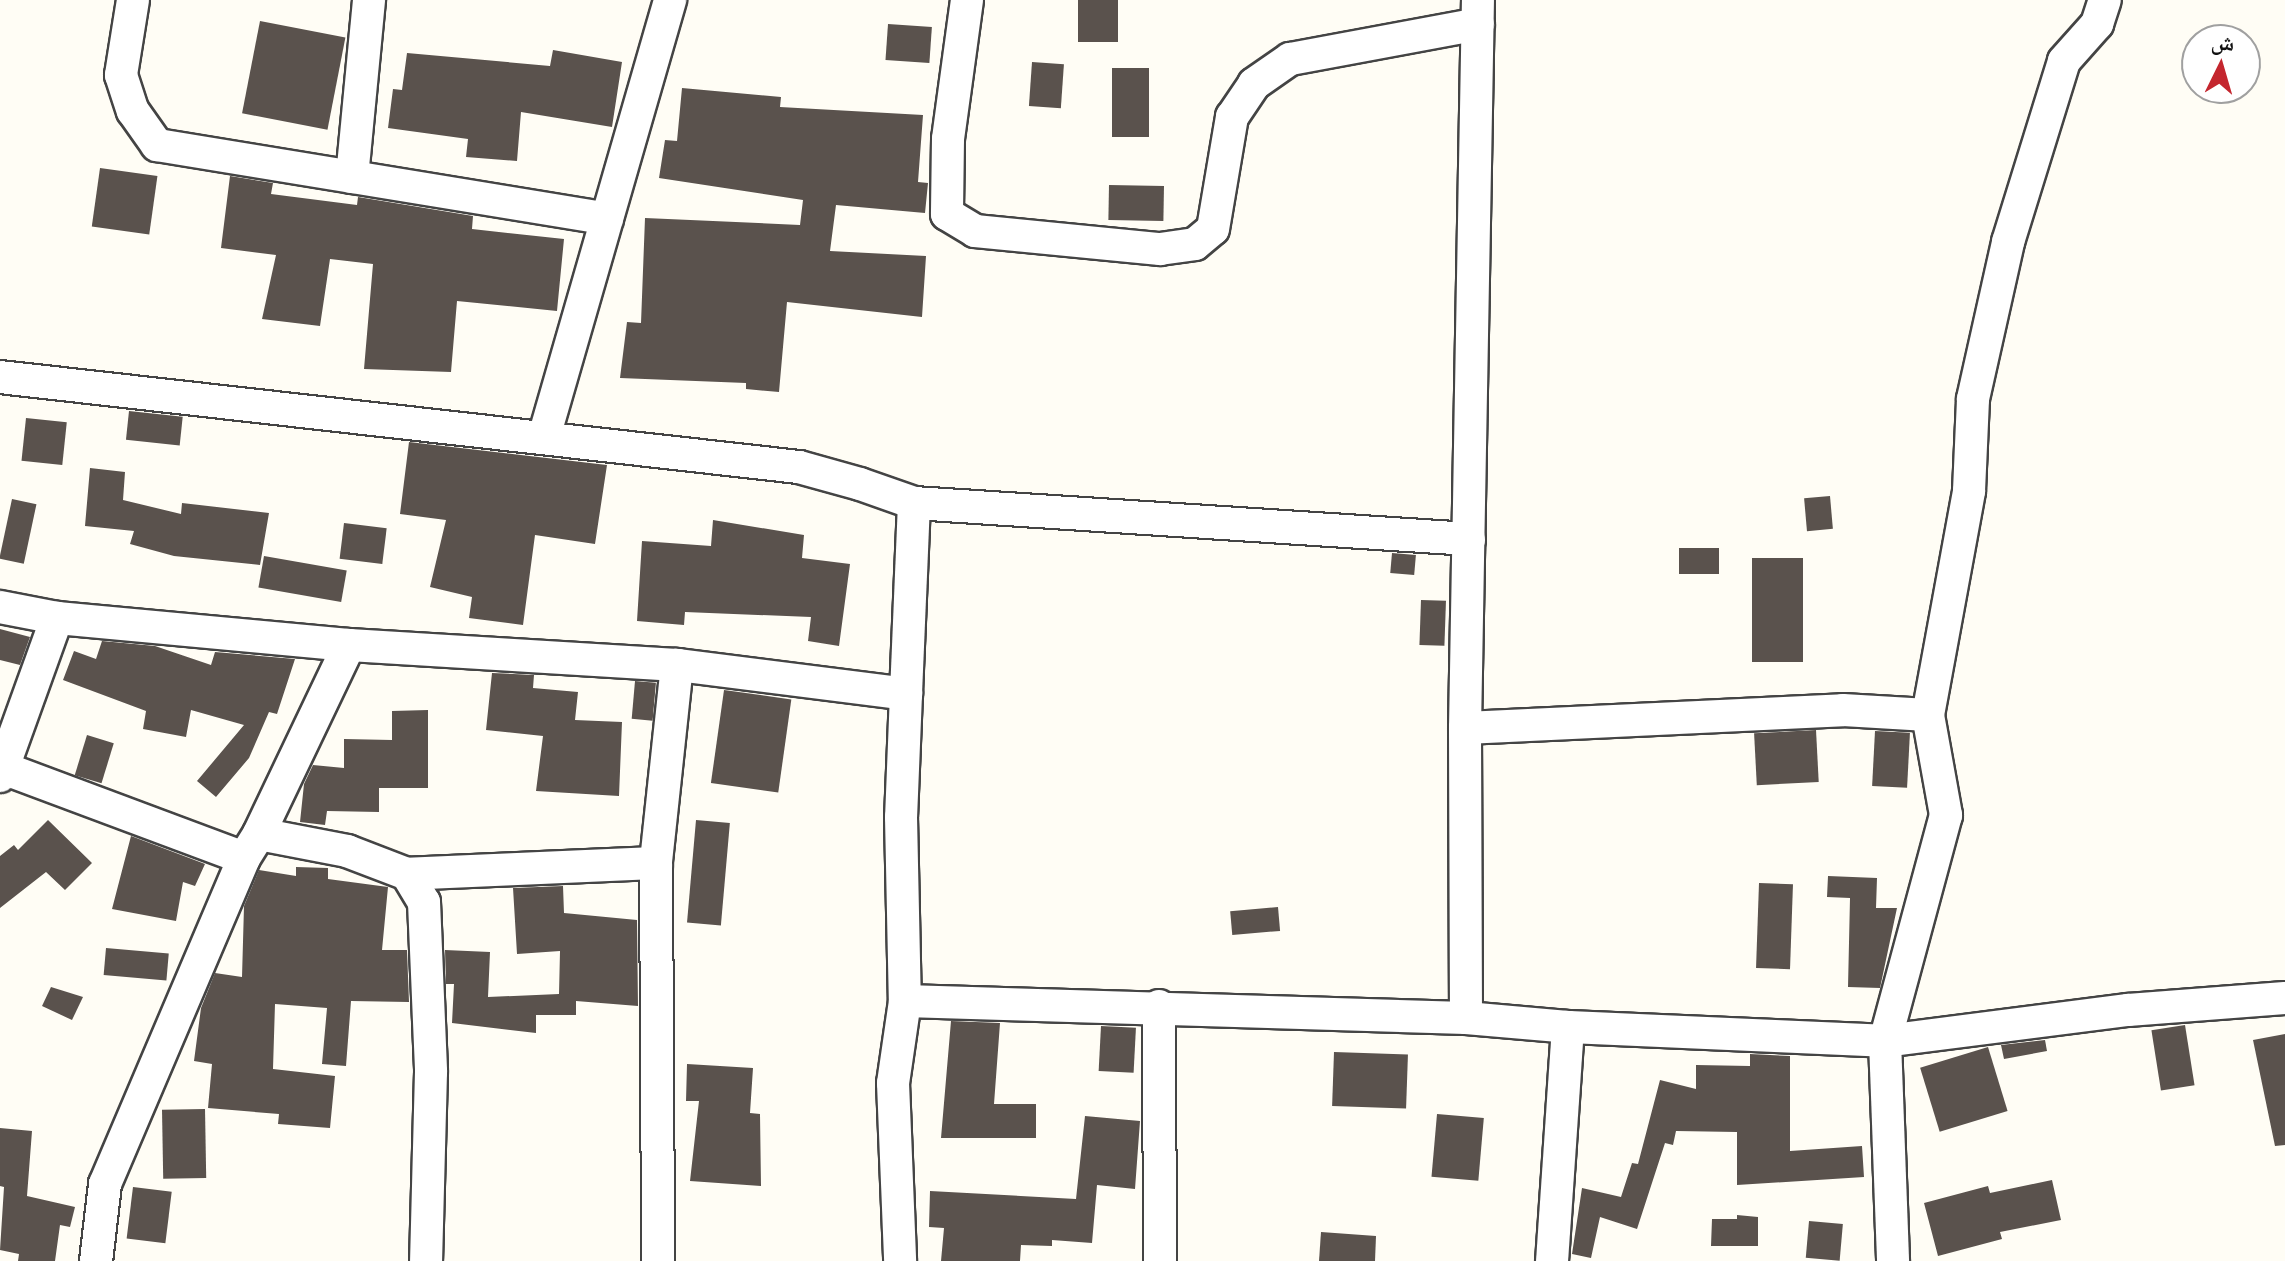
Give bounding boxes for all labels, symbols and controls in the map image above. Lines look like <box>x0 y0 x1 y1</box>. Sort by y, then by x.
north arrow <box>2181 24 2261 104</box>
text: ش <box>2210 27 2236 57</box>

